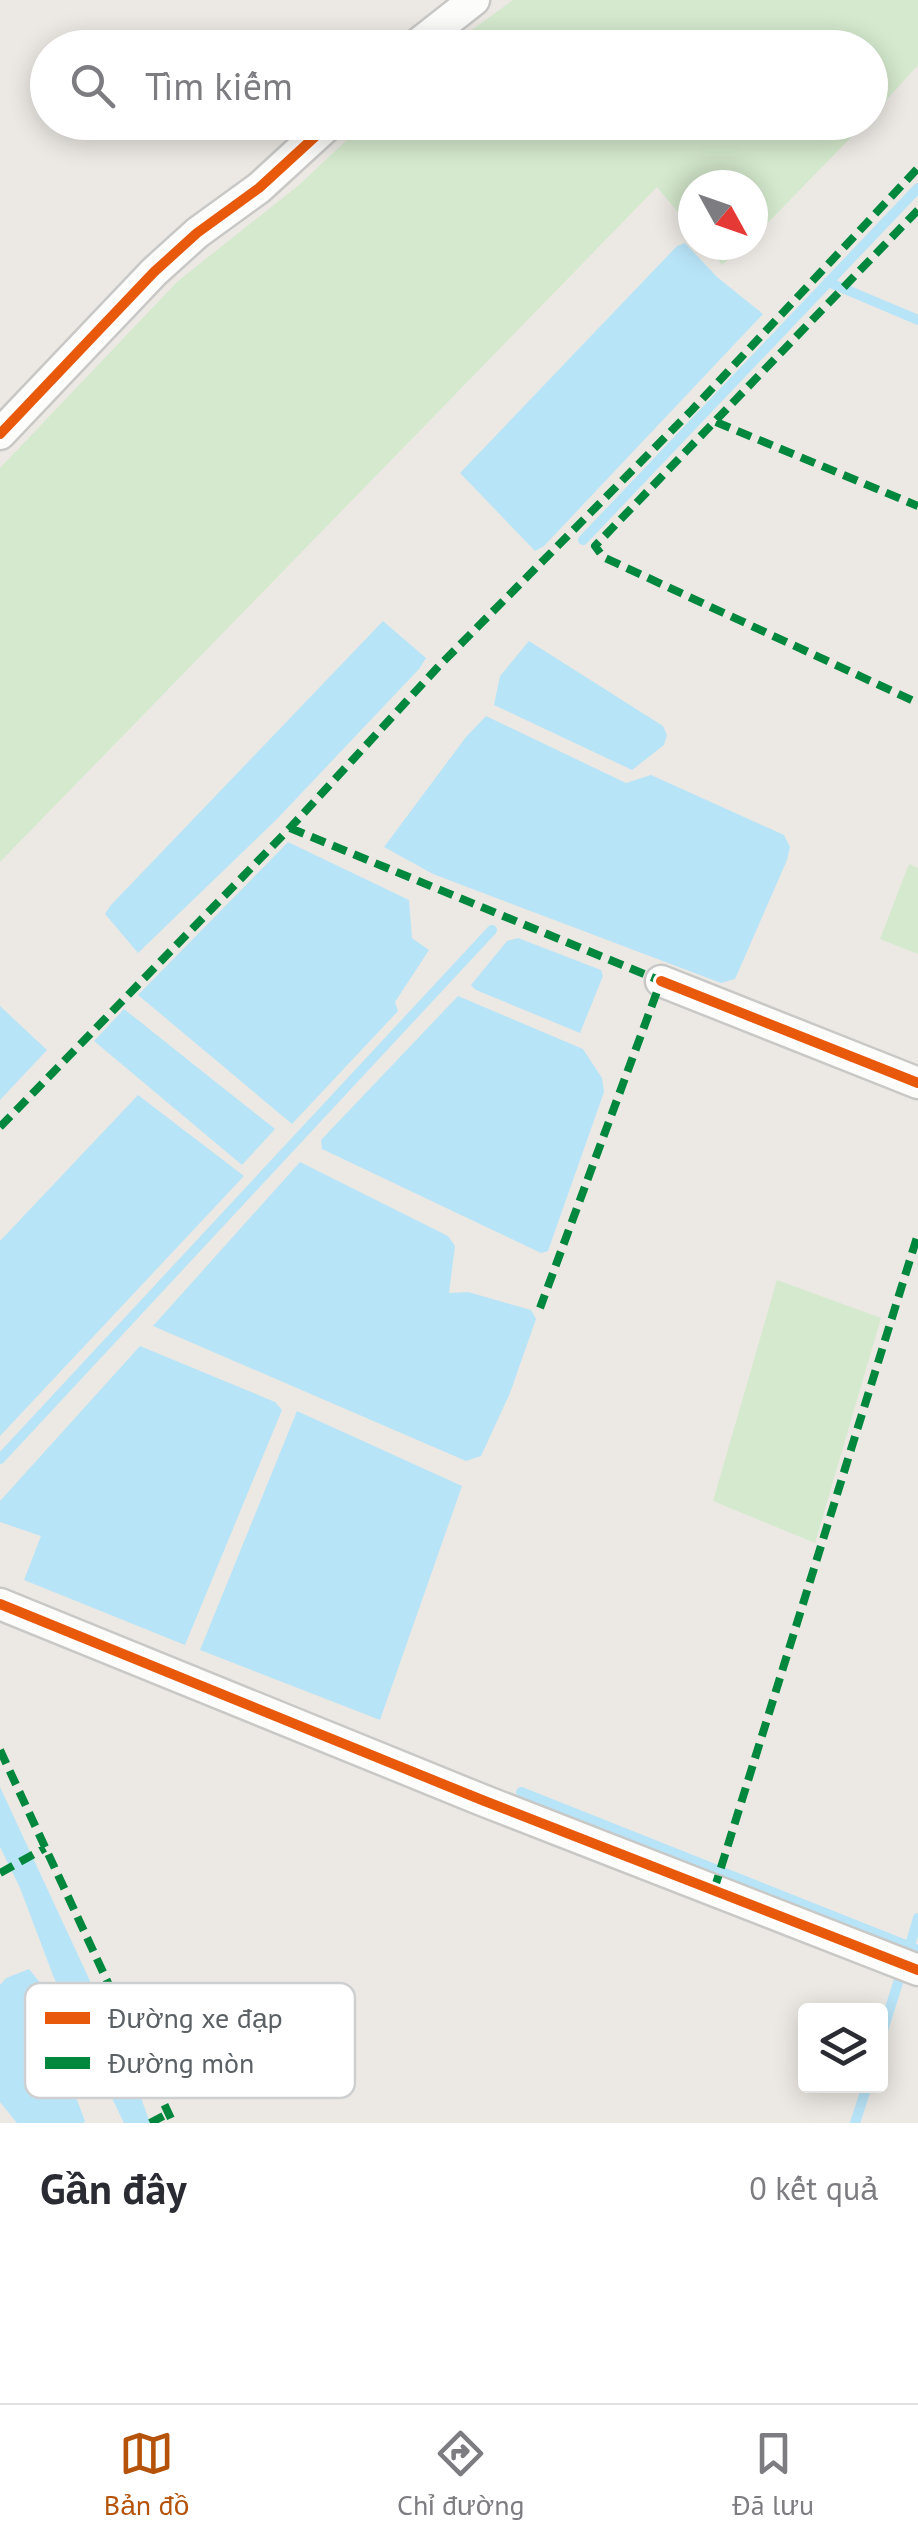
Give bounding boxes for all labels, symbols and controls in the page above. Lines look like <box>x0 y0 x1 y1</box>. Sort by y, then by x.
search box <box>30 30 888 140</box>
icon: search <box>65 58 120 113</box>
text: Tìm kiếm <box>145 61 293 110</box>
north arrow <box>678 170 768 260</box>
legend <box>25 1983 355 2098</box>
text: Đường xe đạp <box>107 1999 283 2036</box>
map controls <box>798 2003 888 2093</box>
button: layers <box>798 2003 888 2093</box>
text: Đường mòn <box>107 2044 254 2081</box>
text: Gần đây <box>40 2161 186 2216</box>
text: 0 kết quả <box>749 2167 878 2209</box>
tab: Bản đồ <box>104 2426 189 2523</box>
tab: Chỉ đường <box>397 2426 525 2523</box>
tab: Đã lưu <box>732 2426 814 2523</box>

